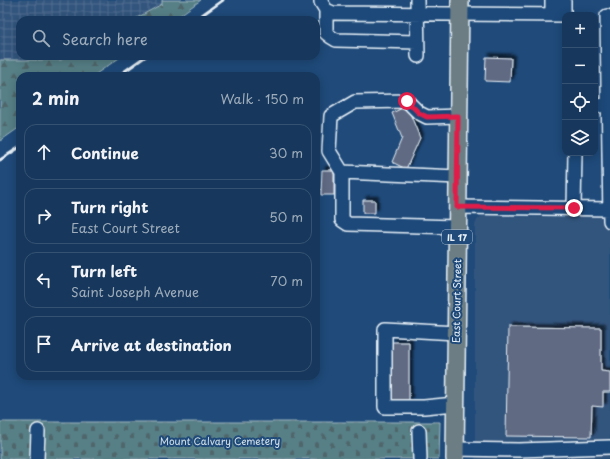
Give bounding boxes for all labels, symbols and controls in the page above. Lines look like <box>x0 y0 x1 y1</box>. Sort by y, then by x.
map controls <box>562 12 598 156</box>
button: + <box>562 12 598 48</box>
search box <box>16 16 320 60</box>
icon: search <box>30 27 52 49</box>
text: Search here <box>62 27 148 50</box>
button: − <box>562 48 598 84</box>
button: locate <box>562 84 598 120</box>
text: 2 min <box>32 85 79 111</box>
text: Walk · 150 m <box>220 89 304 108</box>
route start <box>398 92 416 110</box>
button: layers <box>562 120 598 156</box>
icon: ahead <box>33 141 55 163</box>
text: Continue <box>71 141 139 164</box>
text: 30 m <box>269 143 303 162</box>
text: Turn right <box>71 195 148 218</box>
route end <box>565 199 583 217</box>
icon: right <box>33 205 55 227</box>
text: 50 m <box>269 207 303 226</box>
text: East Court Street <box>71 218 180 237</box>
road number: IL 17 <box>442 230 472 244</box>
text: Turn left <box>71 259 137 282</box>
street label: East Court Street <box>448 259 464 343</box>
icon: left <box>33 269 55 291</box>
text: 70 m <box>270 271 303 290</box>
text: Saint Joseph Avenue <box>71 282 199 301</box>
icon: arrive <box>33 333 55 355</box>
text: Arrive at destination <box>71 333 232 356</box>
park label: Mount Calvary Cemetery <box>160 433 281 449</box>

